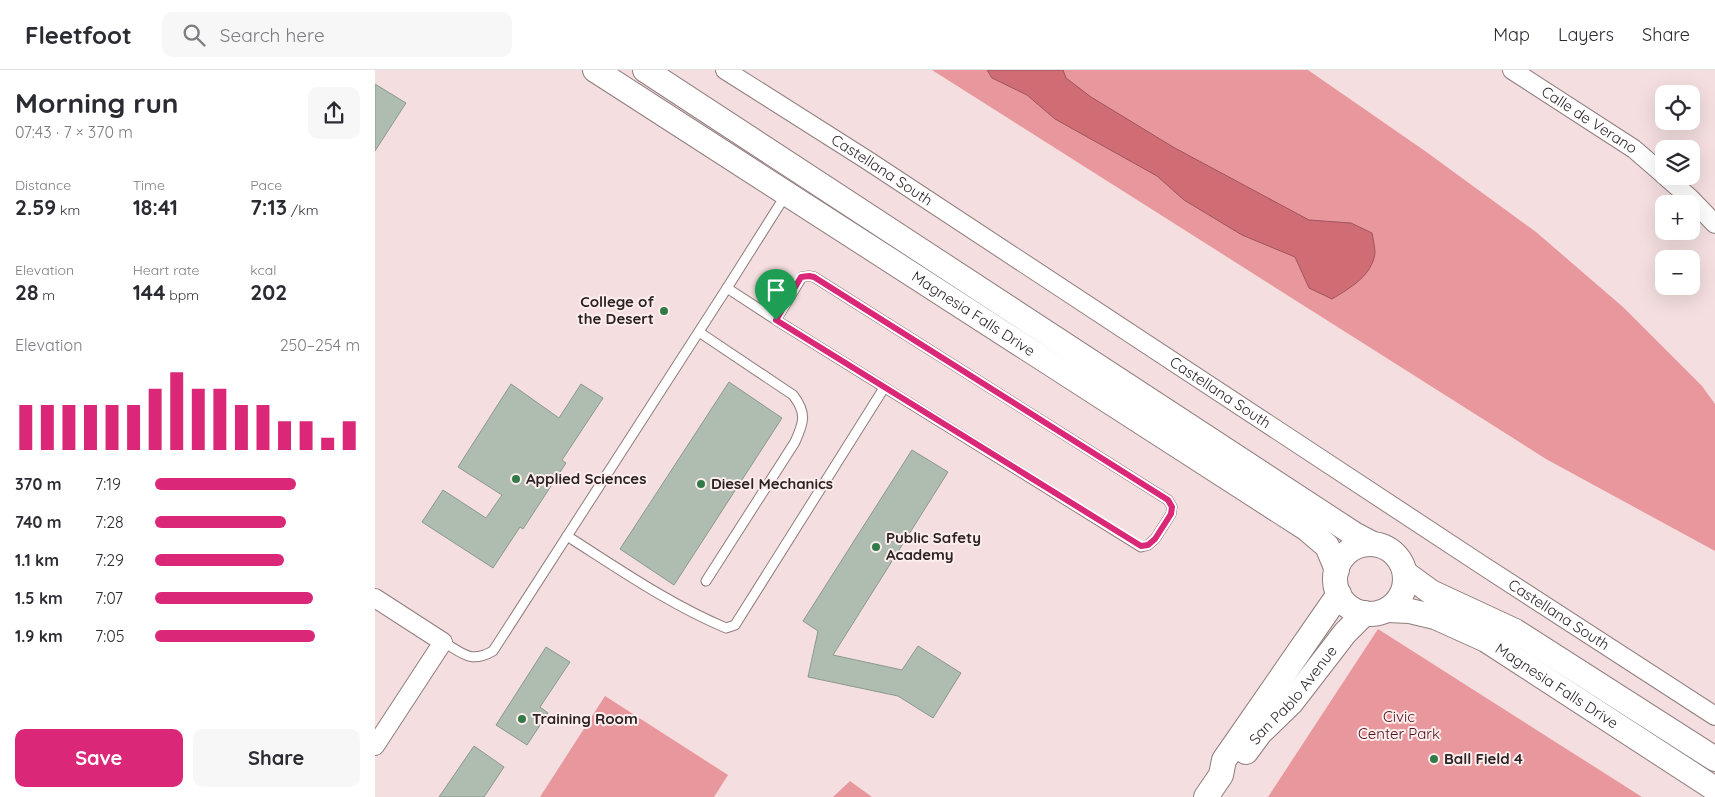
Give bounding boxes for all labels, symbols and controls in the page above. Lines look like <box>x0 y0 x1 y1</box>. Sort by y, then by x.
search box <box>162 12 512 57</box>
text: Fleetfoot <box>25 20 132 50</box>
icon: search <box>180 21 208 49</box>
text: Search here <box>220 23 325 47</box>
text: Map <box>1493 23 1530 46</box>
text: Layers <box>1558 23 1614 46</box>
text: Share <box>1642 23 1690 46</box>
street label: Calle de Verano <box>1538 82 1641 158</box>
text: Morning run <box>15 85 179 120</box>
map controls <box>1655 85 1700 295</box>
button: locate <box>1655 85 1700 130</box>
button: share <box>308 87 360 139</box>
text: 07:43 · 7 × 370 m <box>15 122 133 142</box>
street label: Castellana South <box>828 130 936 210</box>
button: layers <box>1655 140 1700 185</box>
text: Distance <box>15 176 71 194</box>
text: Time <box>133 176 165 194</box>
text: Pace <box>250 176 282 194</box>
text: 2.59 <box>15 194 56 220</box>
text: 18:41 <box>133 194 178 220</box>
text: 7:13 <box>250 194 287 220</box>
button: + <box>1655 195 1700 240</box>
text: km <box>56 201 80 219</box>
text: /km <box>287 201 318 219</box>
button: − <box>1655 250 1700 295</box>
text: Elevation <box>15 261 74 279</box>
text: Heart rate <box>133 261 199 279</box>
text: kcal <box>250 261 276 279</box>
street label: Magnesia Falls Drive <box>908 267 1039 360</box>
pin <box>755 269 797 320</box>
icon: arrive <box>762 276 790 304</box>
text: 28 <box>15 279 38 305</box>
text: 144 <box>133 279 166 305</box>
text: 202 <box>250 279 287 305</box>
text: m <box>38 286 55 304</box>
text: bpm <box>166 286 199 304</box>
place label: College of the Desert <box>578 292 654 328</box>
marker: College of the Desert <box>658 305 670 317</box>
text: Elevation <box>15 335 82 355</box>
text: 250–254 m <box>280 335 360 355</box>
street label: Castellana South <box>1166 352 1275 432</box>
place label: Applied Sciences <box>526 469 646 488</box>
marker: Applied Sciences <box>510 473 522 485</box>
text: 370 m <box>15 474 61 494</box>
text: 7:19 <box>95 474 121 494</box>
place label: Diesel Mechanics <box>711 474 833 493</box>
marker: Diesel Mechanics <box>695 478 707 490</box>
text: 740 m <box>15 512 62 532</box>
text: 7:28 <box>95 512 124 532</box>
place label: Public Safety Academy <box>886 528 981 564</box>
marker: Public Safety Academy <box>870 541 882 553</box>
text: 1.1 km <box>15 550 59 570</box>
text: 7:29 <box>95 550 124 570</box>
street label: Castellana South <box>1505 575 1613 654</box>
text: 1.5 km <box>15 588 63 608</box>
text: 7:07 <box>95 588 123 608</box>
text: 1.9 km <box>15 626 63 646</box>
text: 7:05 <box>95 626 124 646</box>
street label: Magnesia Falls Drive <box>1492 639 1622 733</box>
street label: San Pablo Avenue <box>1245 642 1341 748</box>
park label: Civic Center Park <box>1358 707 1440 743</box>
place label: Training Room <box>532 709 638 728</box>
marker: Training Room <box>516 713 528 725</box>
button: Save <box>15 729 183 787</box>
button: Share <box>193 729 360 787</box>
place label: Ball Field 4 <box>1444 749 1523 768</box>
marker: Ball Field 4 <box>1428 753 1440 765</box>

